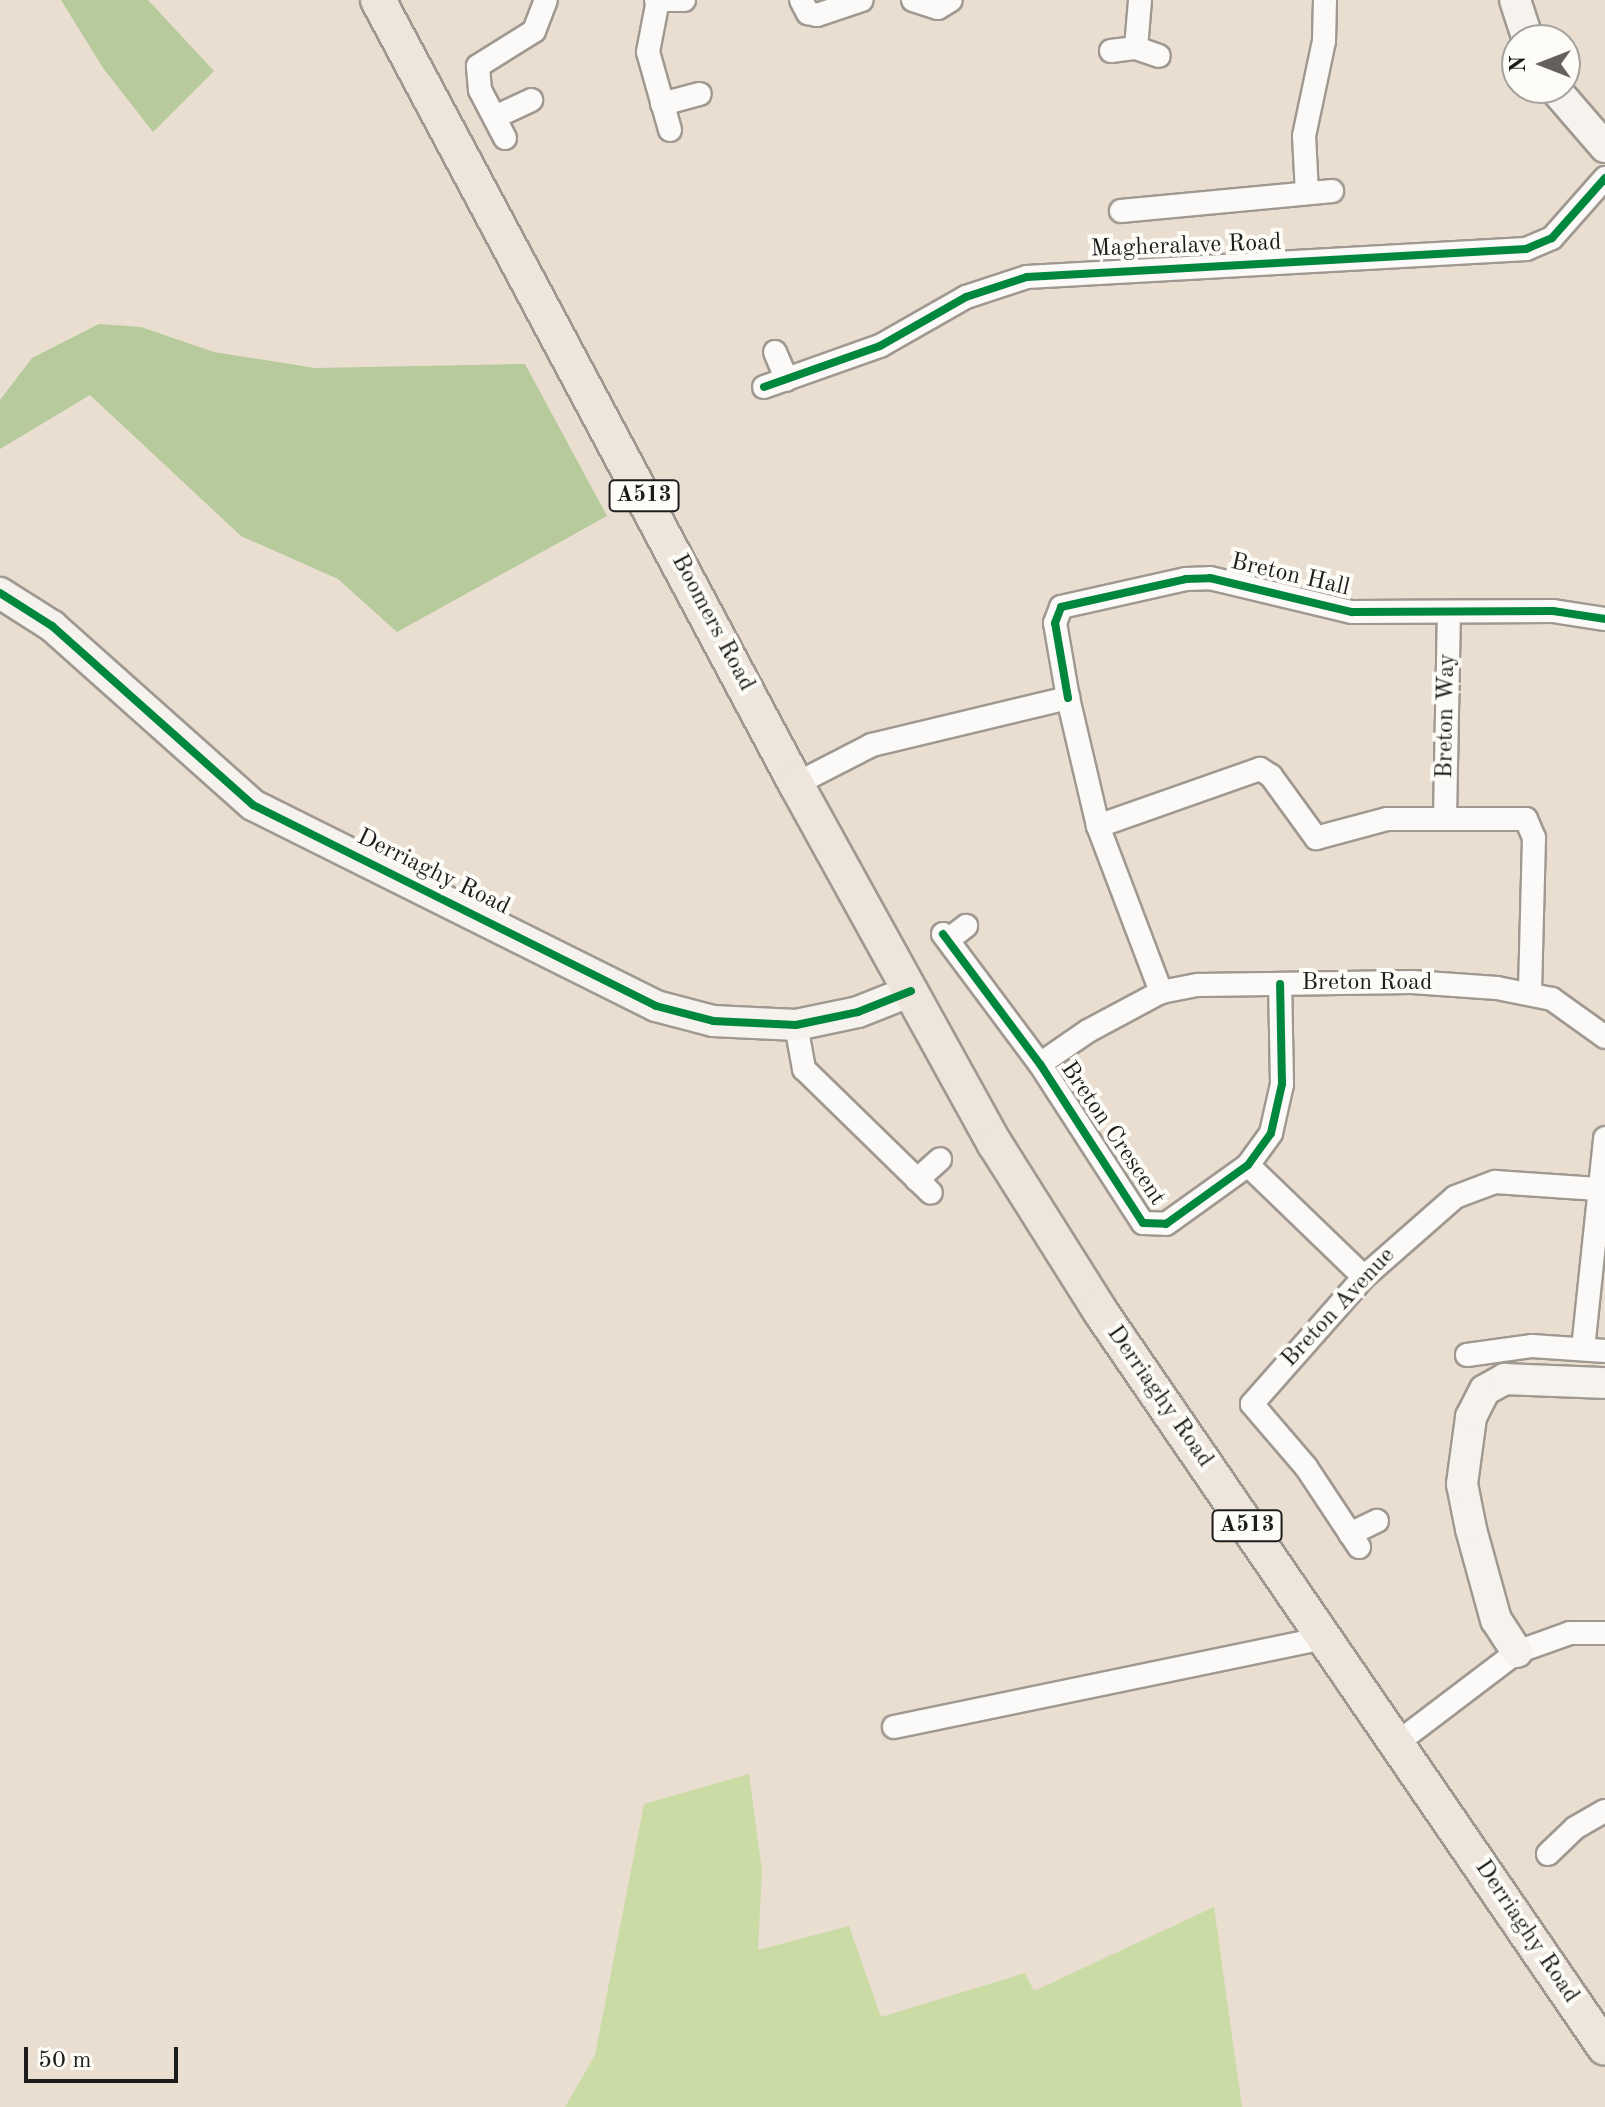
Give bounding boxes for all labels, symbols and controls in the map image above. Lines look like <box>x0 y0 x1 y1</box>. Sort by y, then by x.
north arrow <box>1501 24 1581 104</box>
text: N <box>1508 56 1530 72</box>
street label: Magheralave Road <box>1090 229 1282 265</box>
road number: A513 <box>608 478 680 514</box>
street label: Breton Hall <box>1228 548 1352 604</box>
street label: Boomers Road <box>664 550 760 696</box>
street label: Breton Way <box>1432 653 1462 779</box>
street label: Derriaghy Road <box>352 824 514 922</box>
street label: Breton Road <box>1302 970 1432 998</box>
street label: Breton Crescent <box>1053 1056 1171 1212</box>
street label: Breton Avenue <box>1276 1242 1402 1374</box>
street label: Derriaghy Road <box>1099 1320 1219 1474</box>
road number: A513 <box>1211 1508 1283 1544</box>
street label: Derriaghy Road <box>1467 1855 1585 2009</box>
scale bar <box>28 2031 182 2081</box>
text: 50 m <box>38 2049 92 2073</box>

